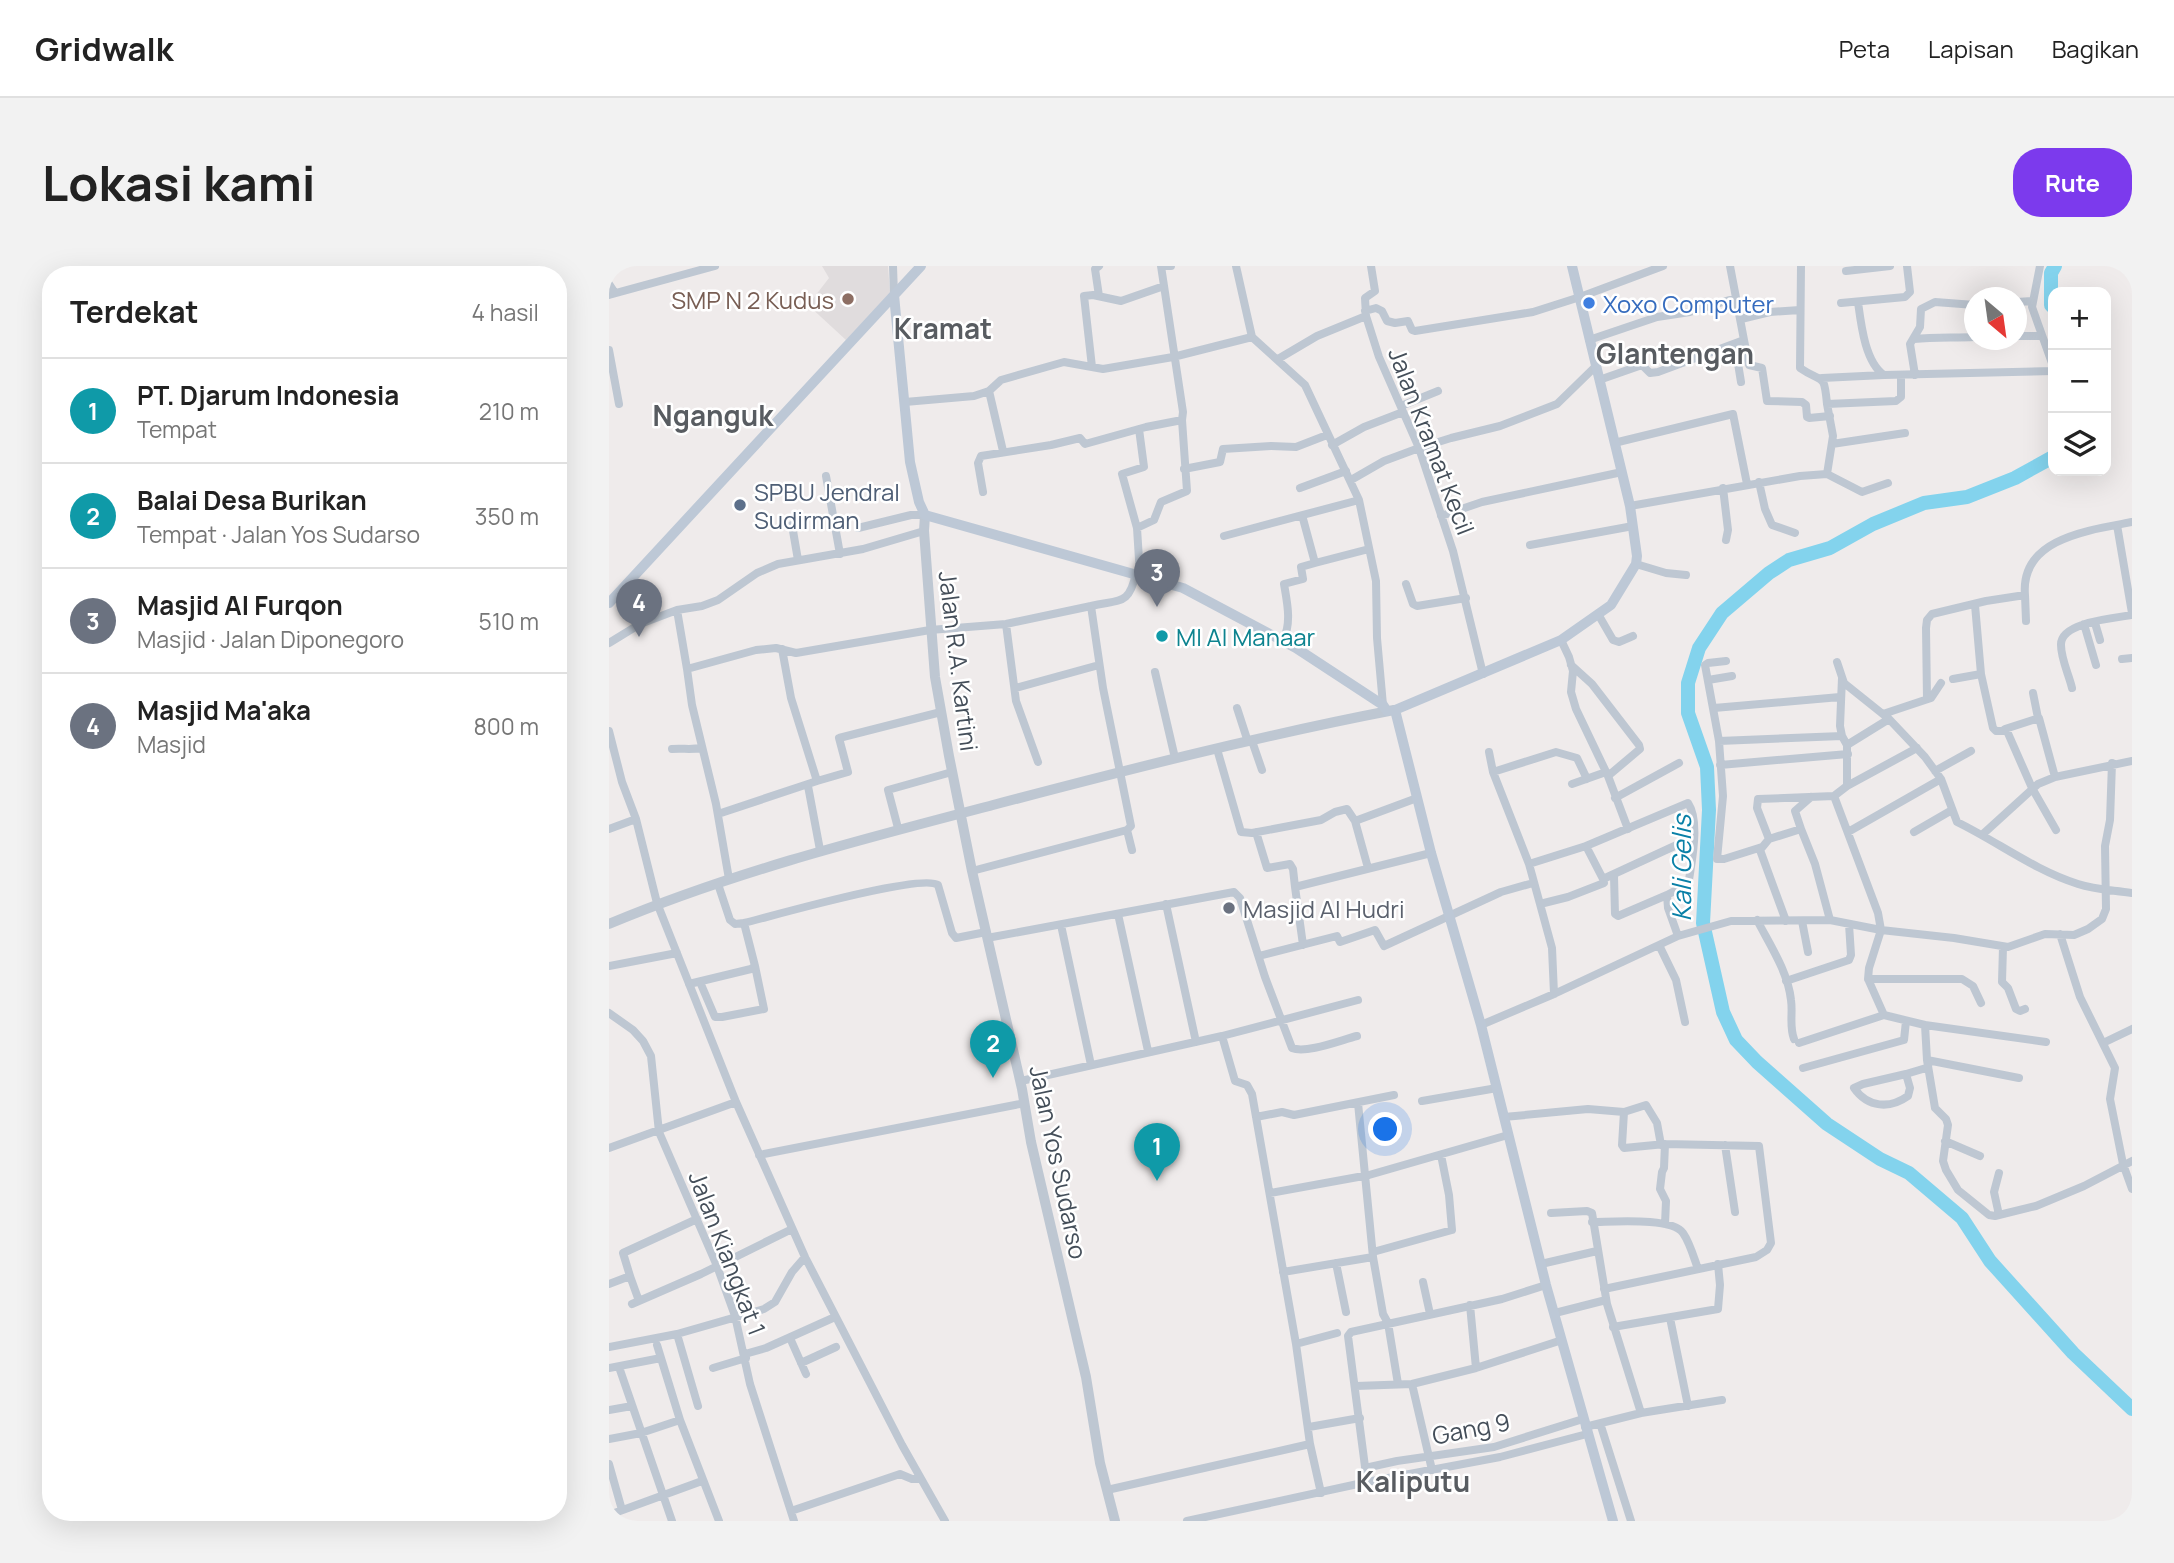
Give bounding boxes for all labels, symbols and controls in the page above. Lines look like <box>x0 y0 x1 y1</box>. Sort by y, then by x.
text: Gridwalk <box>35 26 173 71</box>
text: Peta <box>1839 32 1890 65</box>
text: Lapisan <box>1928 32 2014 65</box>
text: Bagikan <box>2052 32 2139 65</box>
button: Rute <box>2013 148 2132 217</box>
text: Lokasi kami <box>42 149 315 216</box>
place label: SMP N 2 Kudus <box>671 283 834 316</box>
place label: Xoxo Computer <box>1603 287 1775 320</box>
north arrow <box>1964 287 2027 350</box>
map controls <box>2048 287 2111 476</box>
button: + <box>2048 287 2111 350</box>
text: Terdekat <box>70 291 199 332</box>
marker: SMP N 2 Kudus <box>840 291 856 307</box>
marker: Xoxo Computer <box>1581 295 1597 311</box>
text: 4 hasil <box>472 296 539 328</box>
district label: Kramat <box>894 309 992 347</box>
district label: Glantengan <box>1596 334 1754 372</box>
street label: Jalan Kramat Kecil <box>1381 343 1483 539</box>
button: − <box>2048 350 2111 413</box>
text: PT. Djarum Indonesia <box>137 377 399 413</box>
text: 1 <box>88 395 98 427</box>
text: 210 m <box>479 395 539 427</box>
district label: Nganguk <box>653 396 774 434</box>
text: Tempat <box>137 413 217 445</box>
button: layers <box>2048 413 2111 476</box>
place label: SPBU Jendral Sudirman <box>754 475 900 536</box>
text: Balai Desa Burikan <box>137 482 367 518</box>
marker: SPBU Jendral Sudirman <box>732 497 748 513</box>
text: 2 <box>86 500 100 532</box>
text: 350 m <box>475 500 539 532</box>
text: Tempat · Jalan Yos Sudarso <box>137 518 420 550</box>
pin: 3 <box>1134 549 1180 607</box>
street label: Jalan R.A. Kartini <box>932 569 986 753</box>
pin: 4 <box>616 579 662 637</box>
text: Masjid Al Furqon <box>137 587 343 623</box>
text: 3 <box>86 605 100 637</box>
text: 510 m <box>479 605 539 637</box>
place label: MI Al Manaar <box>1176 620 1316 653</box>
text: Masjid · Jalan Diponegoro <box>137 623 404 655</box>
marker: MI Al Manaar <box>1154 628 1170 644</box>
text: Masjid Ma'aka <box>137 692 311 728</box>
text: 4 <box>86 710 100 742</box>
text: 800 m <box>473 710 539 742</box>
text: Masjid <box>137 728 206 760</box>
water label: Kali Gelis <box>1663 812 1699 921</box>
place label: Masjid Al Hudri <box>1243 892 1405 925</box>
marker: Masjid Al Hudri <box>1221 900 1237 916</box>
pin: 2 <box>970 1020 1016 1078</box>
street label: Jalan Yos Sudarso <box>1022 1062 1096 1262</box>
your location <box>1368 1112 1402 1146</box>
pin: 1 <box>1134 1123 1180 1181</box>
street label: Jalan Kiangkat 1 <box>682 1166 774 1340</box>
street label: Gang 9 <box>1429 1404 1513 1452</box>
district label: Kaliputu <box>1356 1462 1470 1500</box>

